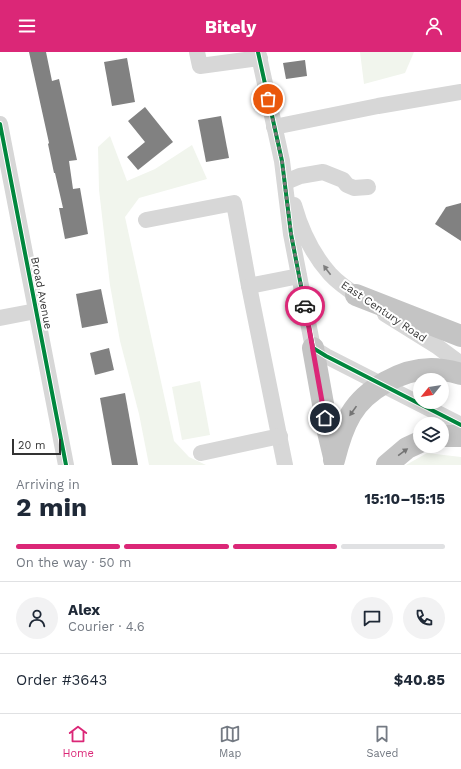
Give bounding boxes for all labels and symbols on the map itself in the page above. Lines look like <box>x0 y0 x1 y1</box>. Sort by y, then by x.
pin <box>251 82 285 116</box>
street label: Broad Avenue <box>28 256 55 330</box>
one-way arrow <box>323 264 331 275</box>
street label: East Century Road <box>339 278 429 345</box>
courier <box>285 286 325 326</box>
north arrow <box>413 373 449 409</box>
pin <box>308 401 342 435</box>
one-way arrow <box>349 406 357 417</box>
scale bar <box>12 437 61 456</box>
one-way arrow <box>397 448 408 456</box>

